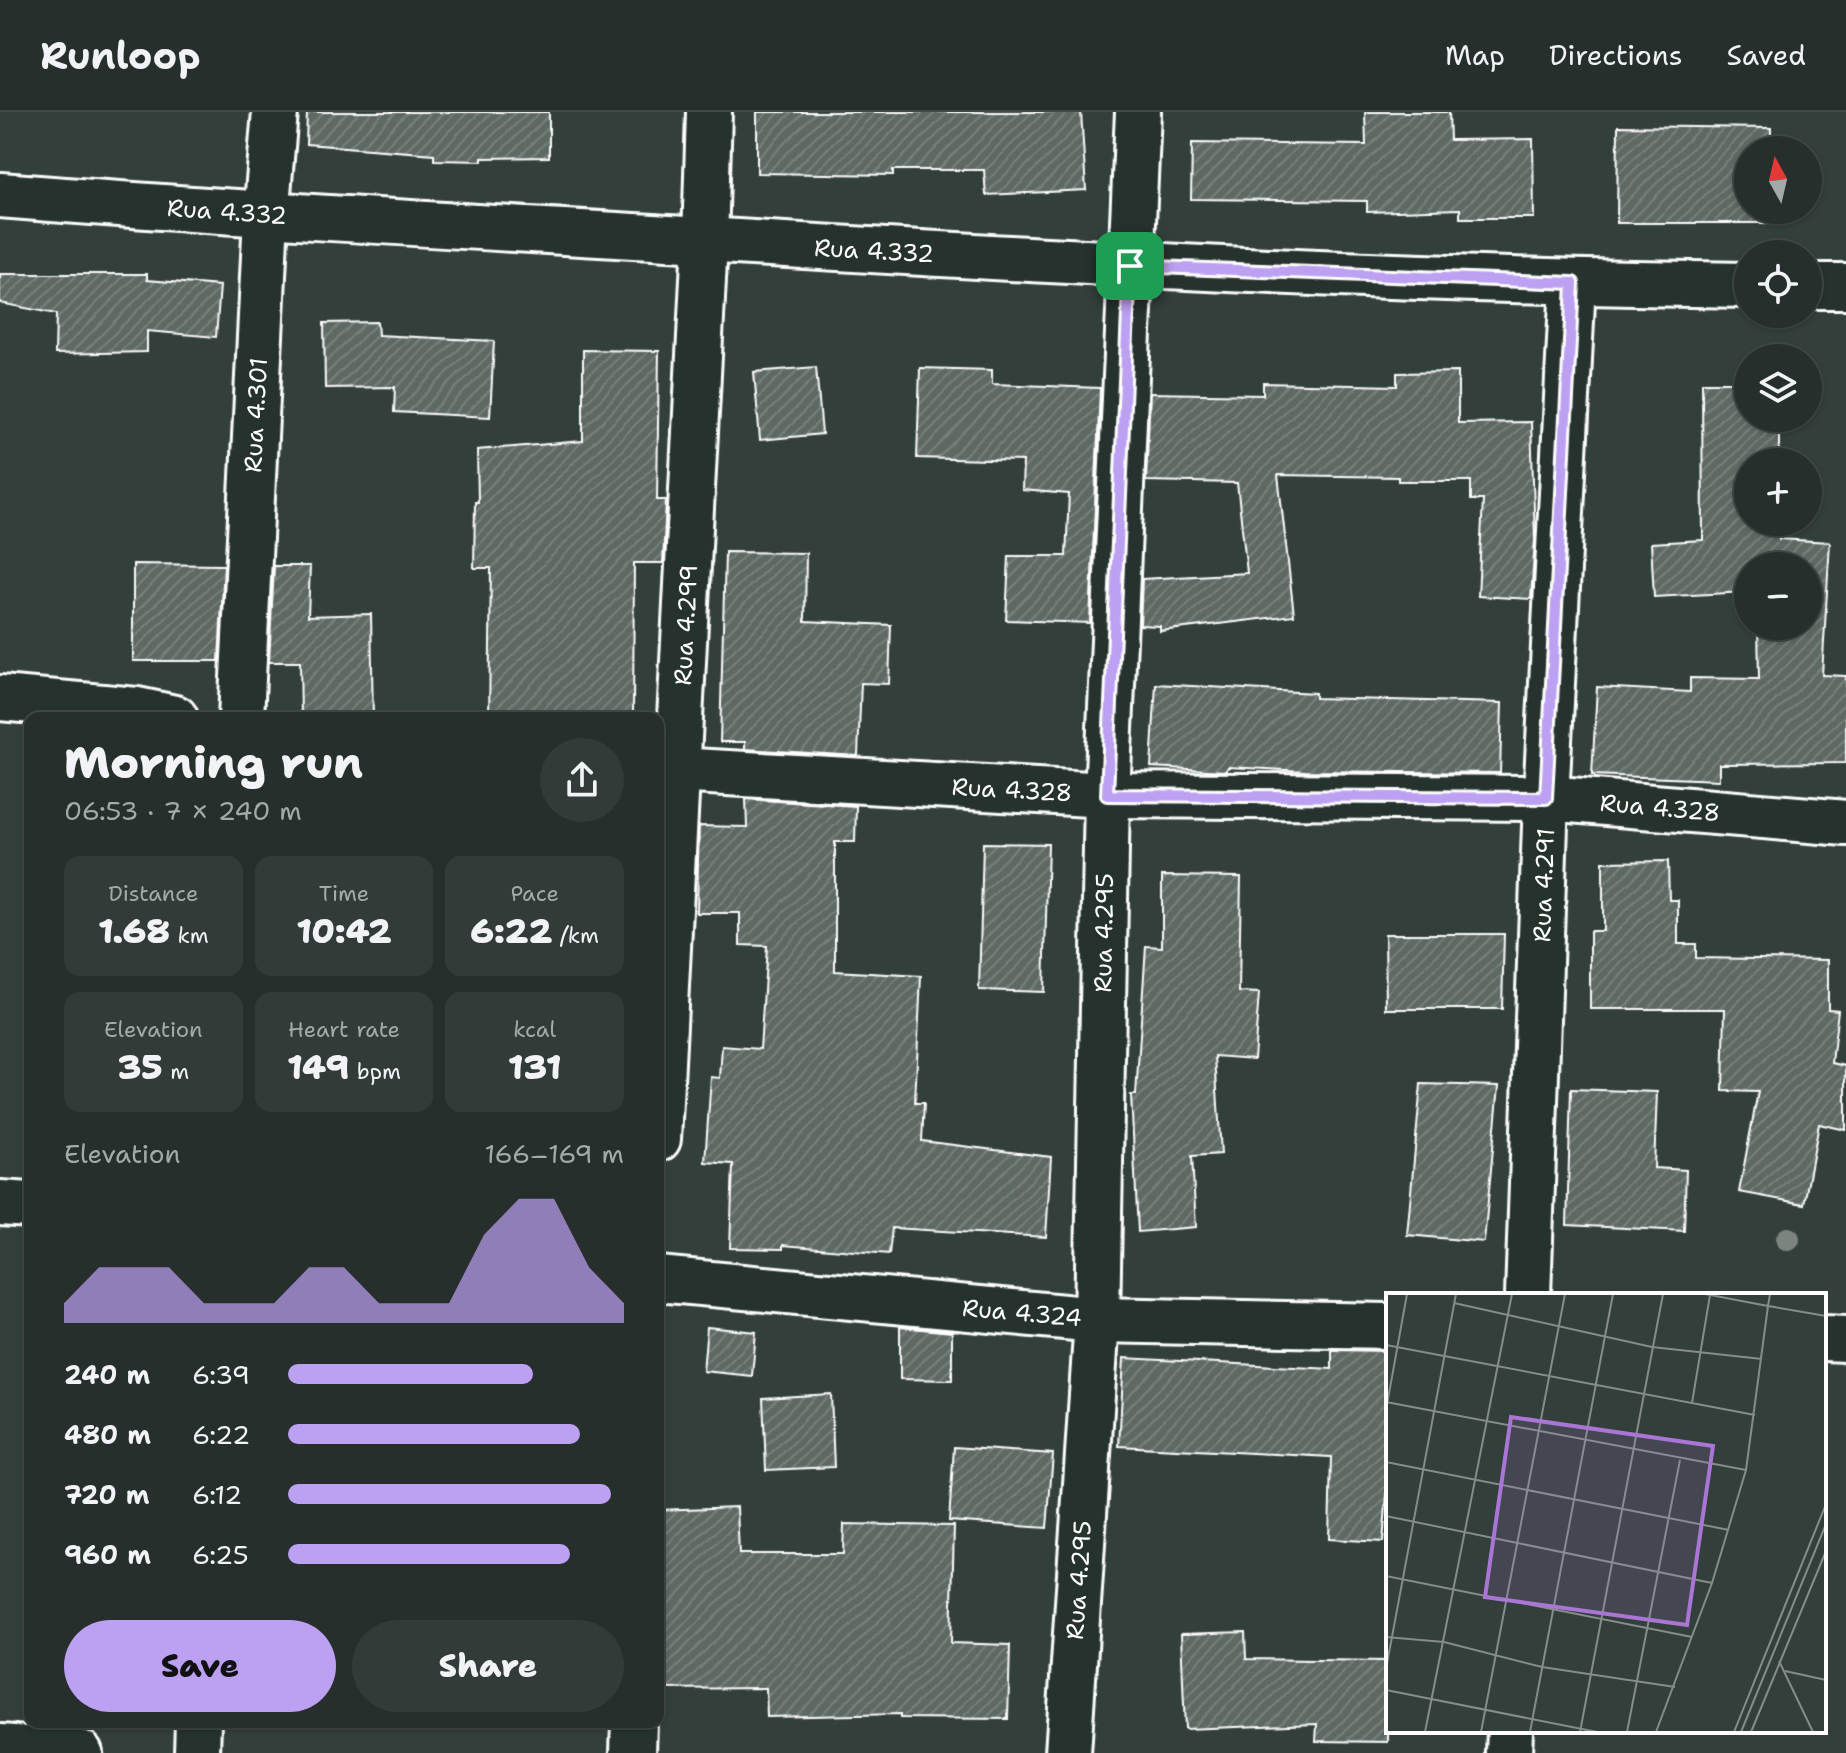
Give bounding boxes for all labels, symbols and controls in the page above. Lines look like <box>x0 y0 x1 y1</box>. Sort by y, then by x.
text: Runloop <box>40 30 201 81</box>
text: Map <box>1445 36 1505 74</box>
text: Directions <box>1549 36 1683 74</box>
text: Saved <box>1727 36 1806 74</box>
north arrow <box>1734 136 1822 224</box>
map controls <box>1734 136 1822 640</box>
street label: Rua 4.332 <box>166 192 288 232</box>
street label: Rua 4.332 <box>813 232 935 270</box>
pin <box>1096 232 1164 300</box>
button: locate <box>1734 240 1822 328</box>
icon: arrive <box>1108 244 1152 288</box>
button: layers <box>1734 344 1822 432</box>
street label: Rua 4.301 <box>237 357 275 473</box>
button: + <box>1734 448 1822 536</box>
button: − <box>1734 552 1822 640</box>
street label: Rua 4.299 <box>667 564 705 686</box>
text: Morning run <box>64 733 363 792</box>
button: share <box>540 738 624 822</box>
street label: Rua 4.328 <box>951 771 1073 809</box>
street label: Rua 4.328 <box>1598 787 1722 829</box>
text: 06:53 · 7 × 240 m <box>64 793 302 828</box>
street label: Rua 4.291 <box>1526 827 1562 943</box>
street label: Rua 4.295 <box>1087 873 1121 993</box>
text: Distance <box>108 879 198 908</box>
text: Time <box>319 879 369 908</box>
text: Pace <box>510 879 559 908</box>
text: 1.68 <box>98 908 170 954</box>
text: 10:42 <box>296 908 392 954</box>
text: 6:22 <box>470 908 552 954</box>
text: km <box>170 921 209 950</box>
text: /km <box>552 921 599 950</box>
text: Elevation <box>104 1015 203 1044</box>
text: Heart rate <box>288 1015 400 1044</box>
text: kcal <box>513 1015 556 1044</box>
text: 35 <box>118 1044 163 1090</box>
text: 149 <box>287 1044 349 1090</box>
text: 131 <box>508 1044 562 1090</box>
text: m <box>163 1057 189 1086</box>
text: bpm <box>349 1057 401 1086</box>
text: Elevation <box>64 1136 180 1171</box>
text: 166–169 m <box>484 1136 624 1171</box>
street label: Rua 4.324 <box>961 1292 1083 1334</box>
inset map <box>1386 1293 1826 1733</box>
text: 240 m <box>64 1357 150 1392</box>
text: 6:39 <box>192 1357 250 1392</box>
text: 480 m <box>64 1417 151 1452</box>
text: 6:22 <box>192 1417 250 1452</box>
text: 720 m <box>64 1477 149 1512</box>
text: 6:12 <box>192 1477 242 1512</box>
street label: Rua 4.295 <box>1059 1519 1099 1641</box>
text: 960 m <box>64 1537 151 1572</box>
text: 6:25 <box>192 1537 249 1572</box>
button: Save <box>64 1620 336 1712</box>
button: Share <box>352 1620 624 1712</box>

